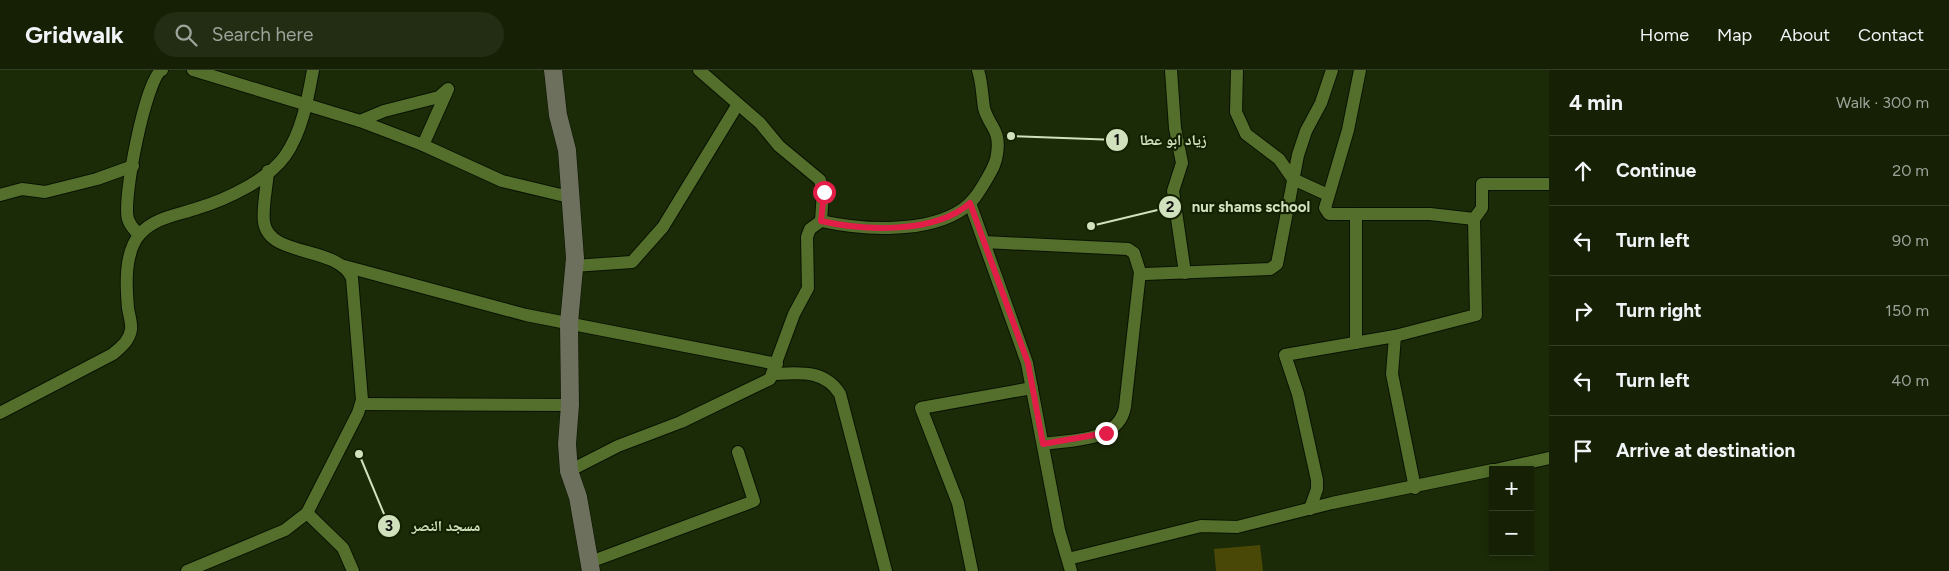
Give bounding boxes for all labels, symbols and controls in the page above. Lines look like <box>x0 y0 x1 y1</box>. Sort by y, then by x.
search box <box>154 12 504 57</box>
text: Gridwalk <box>25 20 124 49</box>
icon: search <box>172 21 200 49</box>
text: Search here <box>212 23 313 46</box>
text: Home <box>1640 24 1689 46</box>
text: Map <box>1717 24 1752 46</box>
text: About <box>1780 24 1830 46</box>
text: Contact <box>1858 24 1924 46</box>
text: 4 min <box>1569 90 1623 115</box>
text: Walk · 300 m <box>1836 93 1929 112</box>
callout: زياد ابو عطا <box>1104 125 1216 155</box>
text: 1 <box>1114 131 1120 149</box>
text: زياد ابو عطا <box>1139 131 1207 149</box>
icon: ahead <box>1569 157 1597 185</box>
text: Continue <box>1616 159 1696 182</box>
text: 20 m <box>1892 161 1929 180</box>
route start <box>813 181 836 204</box>
callout: nur shams school <box>1157 192 1320 222</box>
text: 2 <box>1166 198 1175 216</box>
text: nur shams school <box>1192 198 1310 216</box>
icon: left <box>1569 227 1597 255</box>
text: Turn left <box>1616 229 1690 252</box>
text: 90 m <box>1892 231 1929 250</box>
icon: right <box>1569 297 1597 325</box>
text: Turn right <box>1616 299 1702 322</box>
text: 150 m <box>1885 301 1929 320</box>
icon: left <box>1569 367 1597 395</box>
text: Turn left <box>1616 369 1690 392</box>
text: 40 m <box>1891 371 1929 390</box>
route end <box>1095 422 1118 445</box>
icon: arrive <box>1569 437 1597 465</box>
text: Arrive at destination <box>1616 439 1795 462</box>
map controls <box>1489 466 1534 556</box>
button: + <box>1489 466 1534 511</box>
callout: مسجد النصر <box>377 511 491 541</box>
button: − <box>1489 511 1534 556</box>
text: 3 <box>385 517 393 535</box>
text: مسجد النصر <box>411 517 480 535</box>

